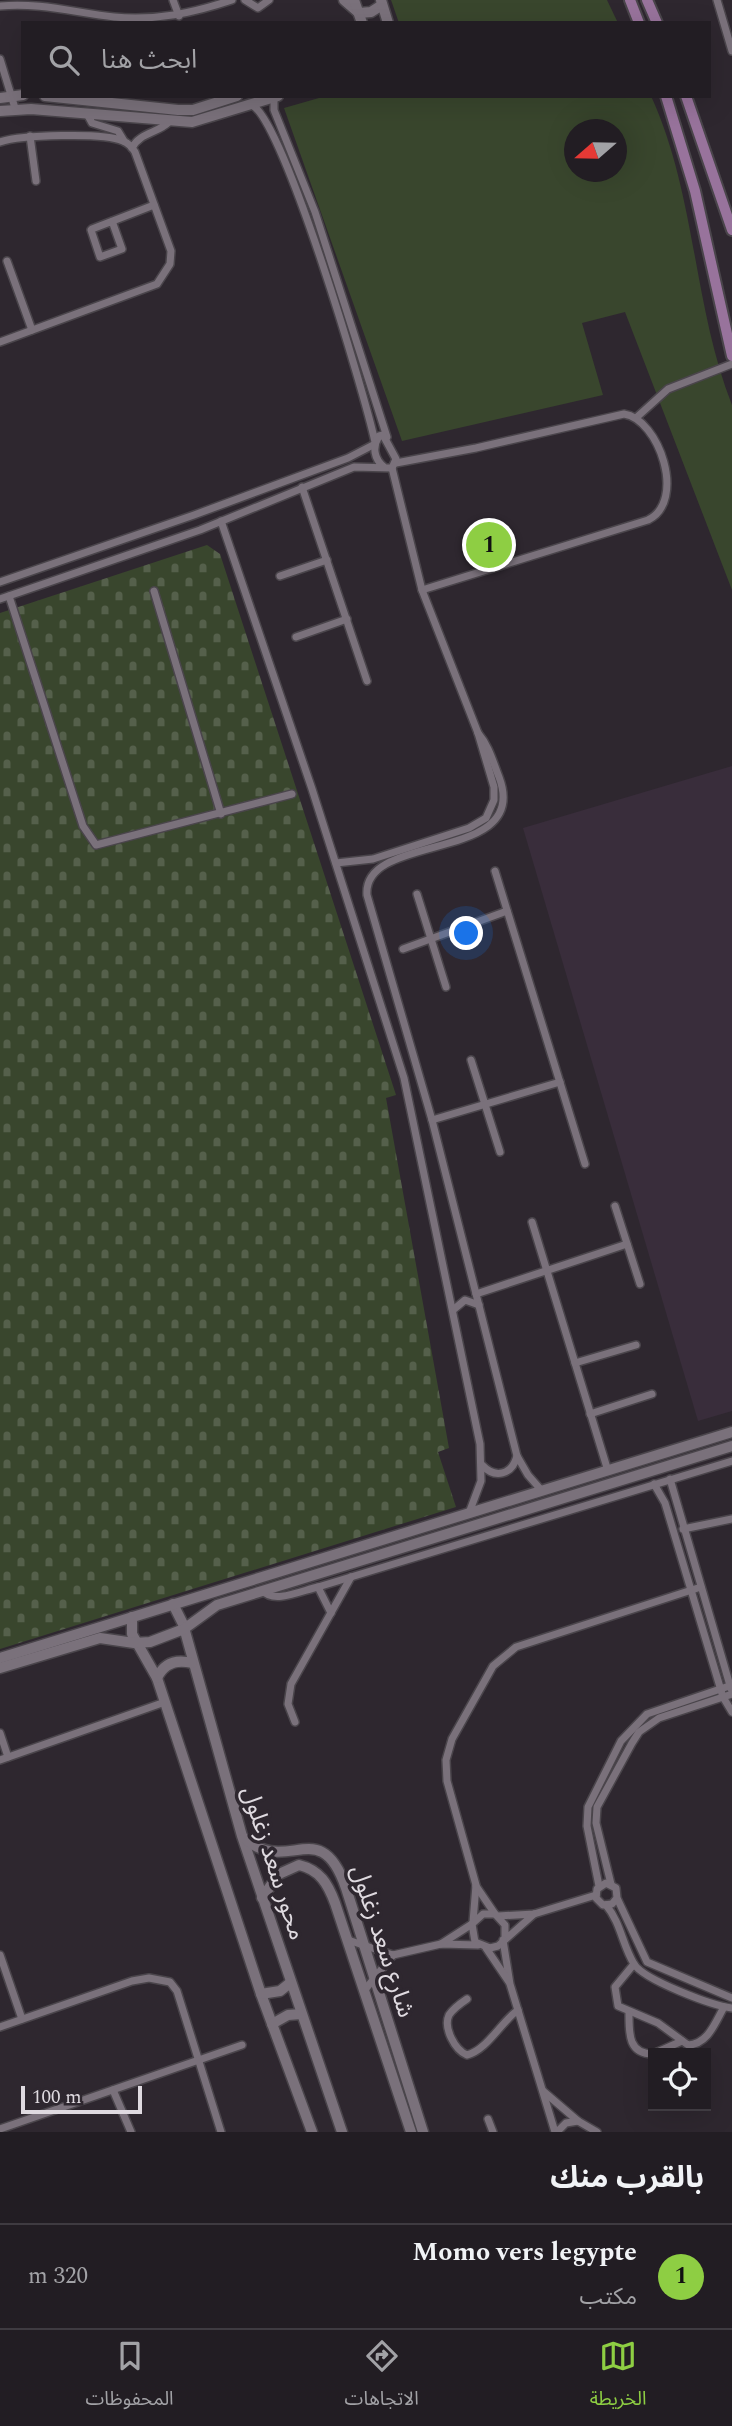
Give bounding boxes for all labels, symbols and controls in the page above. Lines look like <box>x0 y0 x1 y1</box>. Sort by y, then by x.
search box <box>21 21 711 98</box>
text: ابحث هنا <box>101 40 197 80</box>
icon: search <box>45 41 83 79</box>
north arrow <box>564 119 627 182</box>
pin: 1 <box>466 519 512 571</box>
your location <box>449 916 483 950</box>
street label: محور سعد زغلول <box>231 1782 315 1945</box>
street label: شارع سعد زغلول <box>340 1860 424 2022</box>
map controls <box>648 2048 711 2111</box>
button: locate <box>648 2048 711 2111</box>
scale bar <box>21 2083 142 2115</box>
text: 100 m <box>32 2083 82 2112</box>
text: بالقرب منك <box>550 2155 704 2201</box>
text: Momo vers legypte <box>412 2232 637 2272</box>
text: 320 m <box>28 2259 88 2294</box>
text: 1 <box>675 2259 687 2294</box>
text: مكتب <box>580 2280 637 2315</box>
tab: المحفوظات <box>85 2337 174 2419</box>
tab: الاتجاهات <box>345 2337 419 2419</box>
tab: الخريطة <box>590 2337 647 2419</box>

